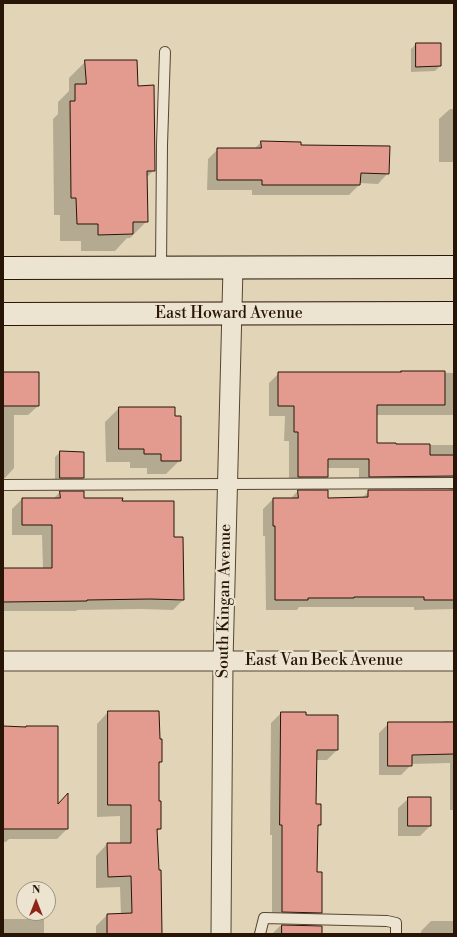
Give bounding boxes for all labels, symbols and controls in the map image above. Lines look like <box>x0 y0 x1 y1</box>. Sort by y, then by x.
street label: East Howard Avenue <box>155 304 303 324</box>
street label: South Kingan Avenue <box>214 524 236 678</box>
street label: East Van Beck Avenue <box>245 651 403 671</box>
north arrow <box>16 881 56 921</box>
text: N <box>32 883 40 897</box>

